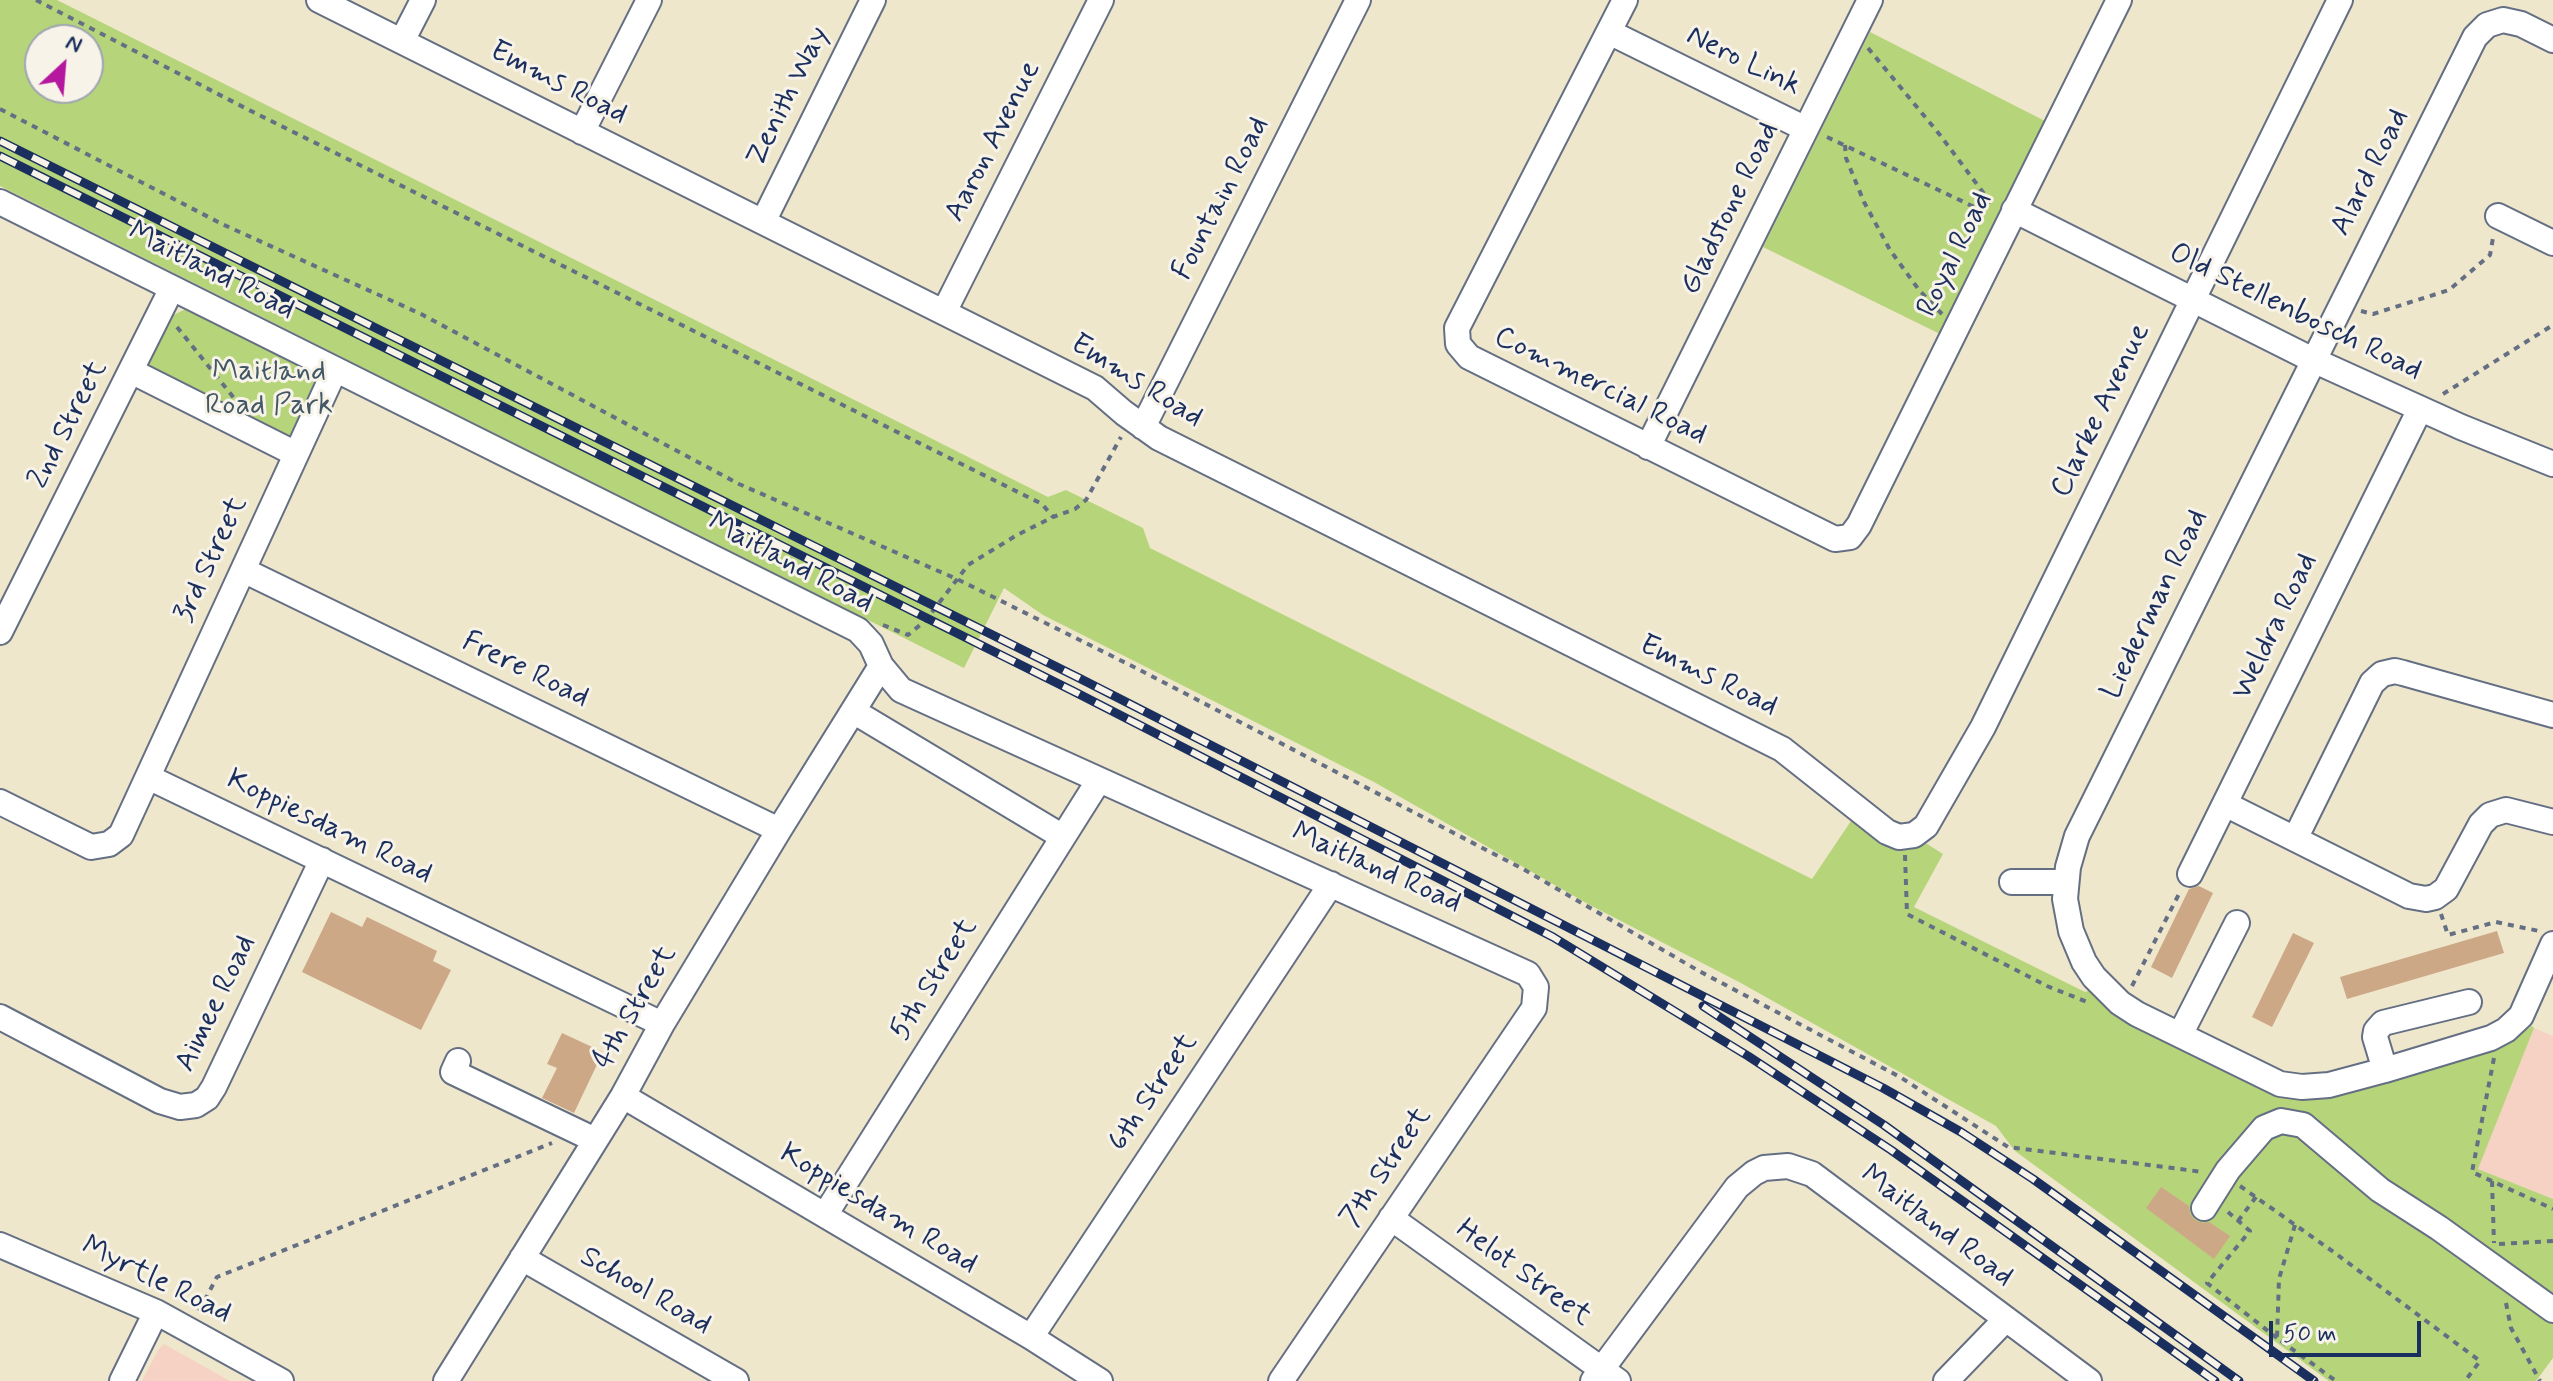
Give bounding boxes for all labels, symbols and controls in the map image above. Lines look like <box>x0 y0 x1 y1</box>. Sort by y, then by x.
street label: Nero Link <box>1680 19 1806 105</box>
street label: Zenith Way <box>740 21 838 173</box>
north arrow <box>24 24 104 104</box>
text: N <box>61 28 86 60</box>
street label: Emms Road <box>483 34 633 134</box>
street label: Aaron Avenue <box>938 56 1050 228</box>
street label: Alard Road <box>2324 104 2418 242</box>
street label: Fountain Road <box>1166 112 1278 286</box>
street label: Gladstone Road <box>1674 117 1788 301</box>
street label: Royal Road <box>1910 187 2002 323</box>
street label: Maitland Road <box>122 215 300 329</box>
street label: Old Stellenbosch Road <box>2163 236 2427 390</box>
street label: Clarke Avenue <box>2044 318 2160 504</box>
street label: Commercial Road <box>1488 320 1712 454</box>
street label: Emms Road <box>1063 327 1209 437</box>
street label: 2nd Street <box>21 355 117 495</box>
park label: Maitland Road Park <box>205 355 333 426</box>
street label: 3rd Street <box>167 491 257 629</box>
street label: Liederman Road <box>2095 504 2217 706</box>
street label: Maitland Road <box>701 505 879 623</box>
street label: Weldra Road <box>2225 548 2327 706</box>
street label: Frere Road <box>456 625 594 717</box>
street label: Emms Road <box>1633 628 1783 726</box>
street label: Koppiesdam Road <box>220 763 438 893</box>
street label: Maitland Road <box>1285 816 1467 922</box>
street label: 5th Street <box>883 912 987 1048</box>
street label: Aimee Road <box>169 930 265 1078</box>
street label: 4th Street <box>586 940 686 1076</box>
street label: 6th Street <box>1101 1027 1207 1159</box>
street label: 7th Street <box>1334 1101 1440 1235</box>
street label: Koppiesdam Road <box>773 1137 983 1283</box>
street label: Maitland Road <box>1852 1158 2020 1296</box>
street label: Helot Street <box>1448 1213 1598 1335</box>
street label: Myrtle Road <box>75 1229 237 1333</box>
street label: School Road <box>573 1240 717 1344</box>
scale bar <box>2273 1305 2425 1355</box>
text: 50 m <box>2283 1319 2337 1350</box>

